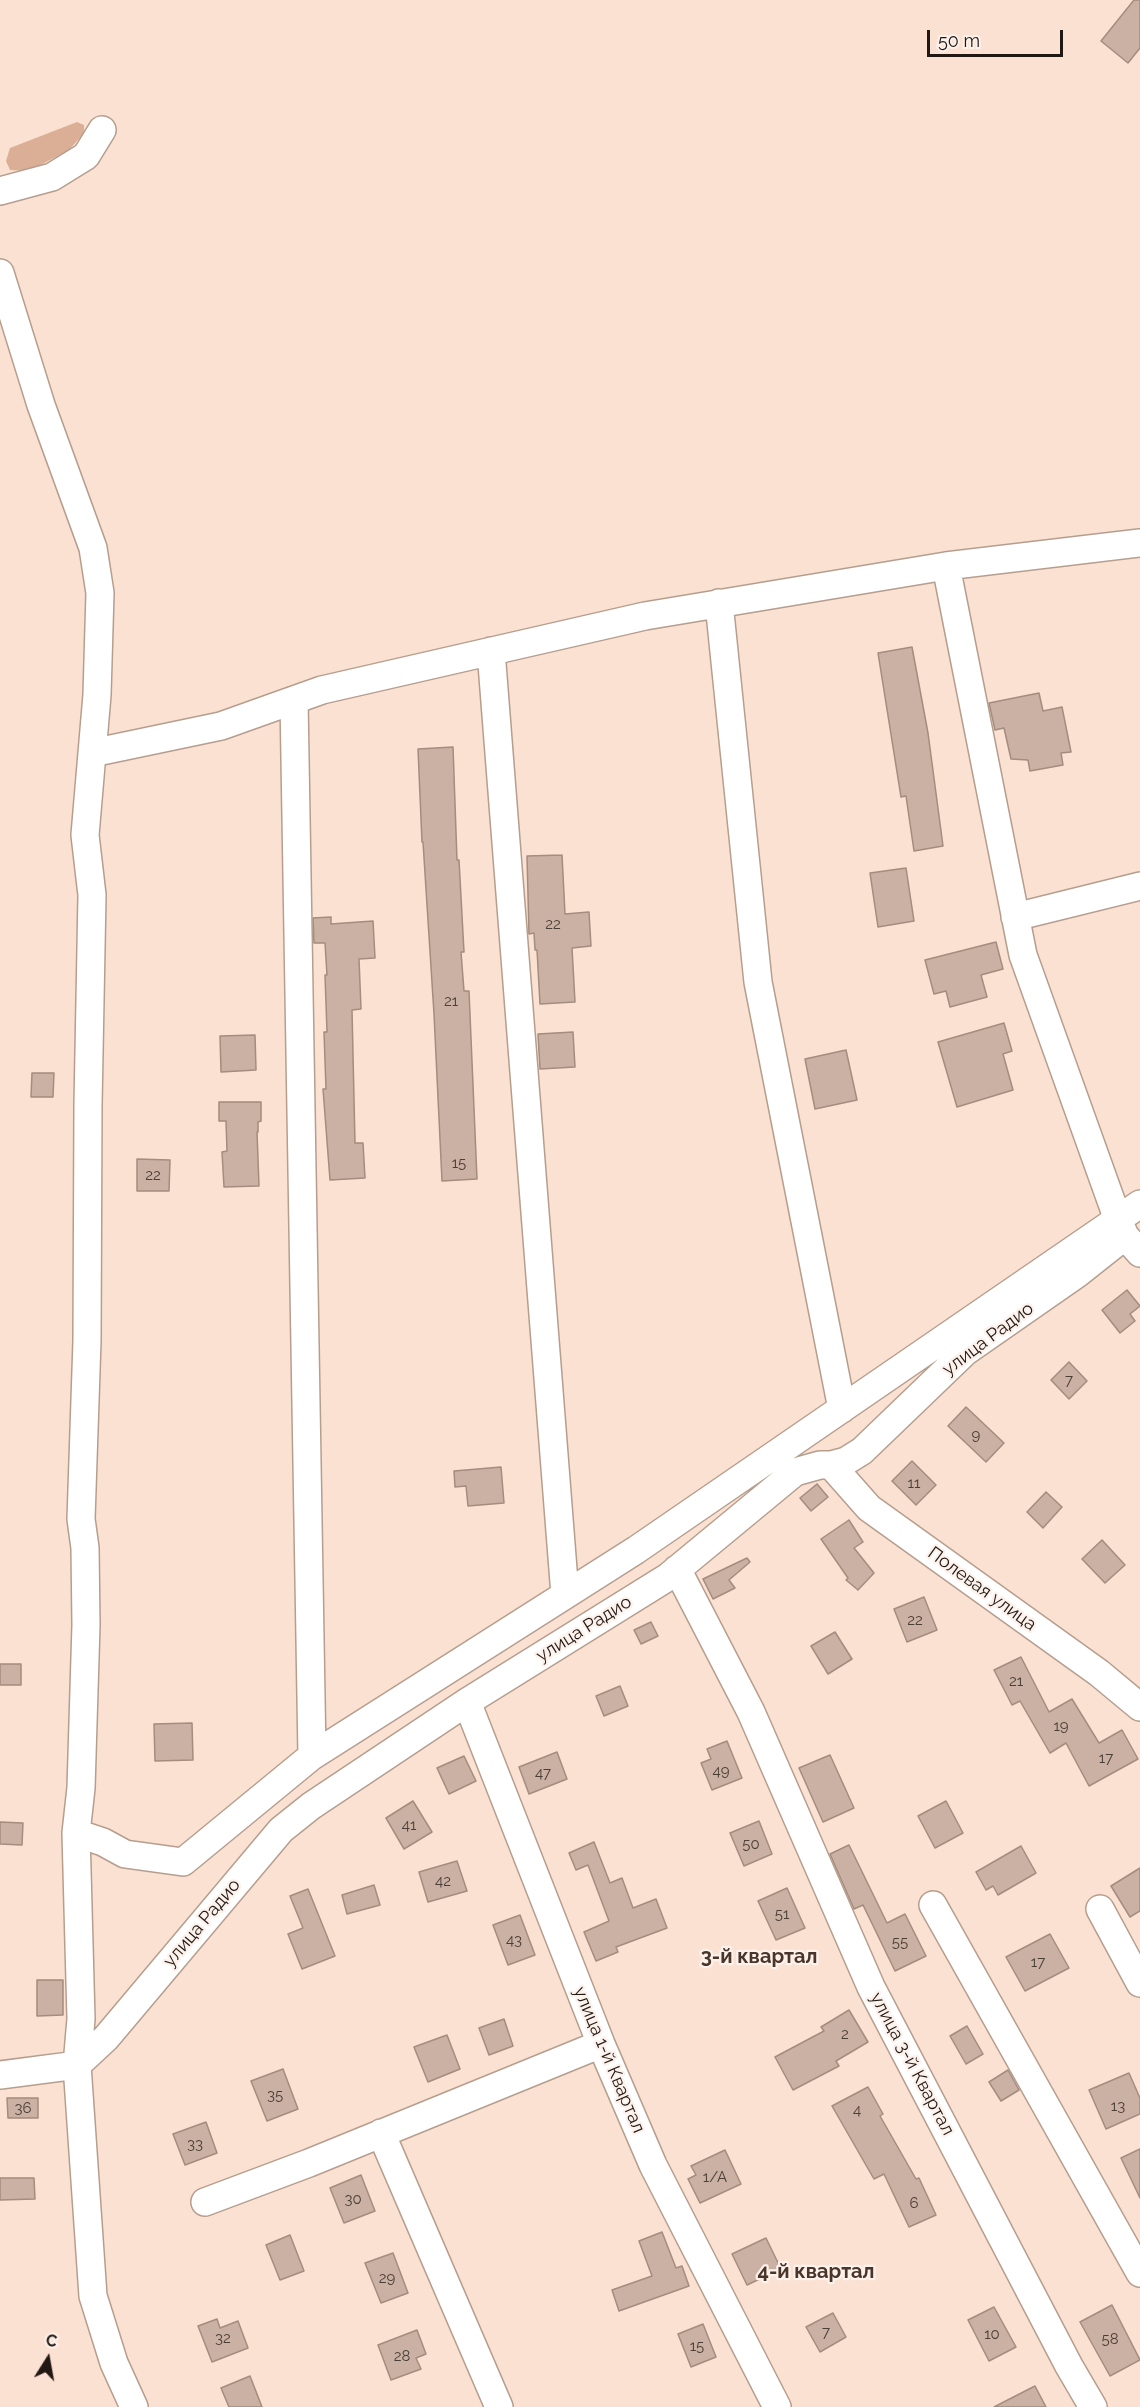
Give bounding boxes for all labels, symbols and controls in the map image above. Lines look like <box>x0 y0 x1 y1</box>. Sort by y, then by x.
scale bar <box>930 18 1066 56</box>
text: 50 m <box>938 30 980 51</box>
house number: 22 <box>545 915 561 933</box>
house number: 21 <box>444 992 458 1010</box>
house number: 15 <box>452 1154 466 1172</box>
house number: 22 <box>145 1166 161 1184</box>
street label: улица Радио <box>938 1298 1038 1380</box>
house number: 7 <box>1065 1371 1073 1389</box>
house number: 9 <box>972 1426 980 1444</box>
house number: 11 <box>908 1474 920 1492</box>
street label: Полевая улица <box>924 1542 1040 1636</box>
street label: улица Радио <box>532 1591 636 1667</box>
house number: 22 <box>907 1611 923 1629</box>
house number: 21 <box>1009 1672 1023 1690</box>
house number: 19 <box>1053 1717 1069 1735</box>
house number: 17 <box>1099 1749 1113 1767</box>
house number: 49 <box>713 1762 729 1780</box>
house number: 47 <box>535 1764 551 1782</box>
house number: 41 <box>402 1816 416 1834</box>
house number: 50 <box>742 1835 760 1853</box>
house number: 42 <box>435 1872 451 1890</box>
street label: улица Радио <box>159 1875 245 1971</box>
house number: 51 <box>775 1905 789 1923</box>
house number: 43 <box>506 1931 522 1949</box>
house number: 55 <box>892 1933 908 1951</box>
district label: 3-й квартал <box>701 1945 817 1969</box>
house number: 17 <box>1031 1953 1045 1971</box>
street label: улица 1-й Квартал <box>568 1984 650 2136</box>
street label: улица 3-й Квартал <box>865 1989 959 2139</box>
house number: 2 <box>841 2025 849 2043</box>
house number: 35 <box>267 2086 283 2104</box>
house number: 13 <box>1111 2097 1125 2115</box>
house number: 36 <box>14 2099 32 2117</box>
house number: 4 <box>853 2101 861 2119</box>
house number: 33 <box>187 2135 203 2153</box>
house number: 1/А <box>703 2168 727 2186</box>
house number: 30 <box>344 2190 362 2208</box>
house number: 6 <box>909 2194 919 2212</box>
district label: 4-й квартал <box>757 2260 875 2284</box>
house number: 29 <box>379 2269 395 2287</box>
house number: 7 <box>822 2323 830 2341</box>
house number: 10 <box>984 2325 1000 2343</box>
north arrow <box>18 2329 78 2389</box>
house number: 32 <box>215 2329 231 2347</box>
text: С <box>44 2330 59 2351</box>
house number: 58 <box>1101 2330 1119 2348</box>
house number: 15 <box>690 2337 704 2355</box>
house number: 28 <box>394 2347 410 2365</box>

